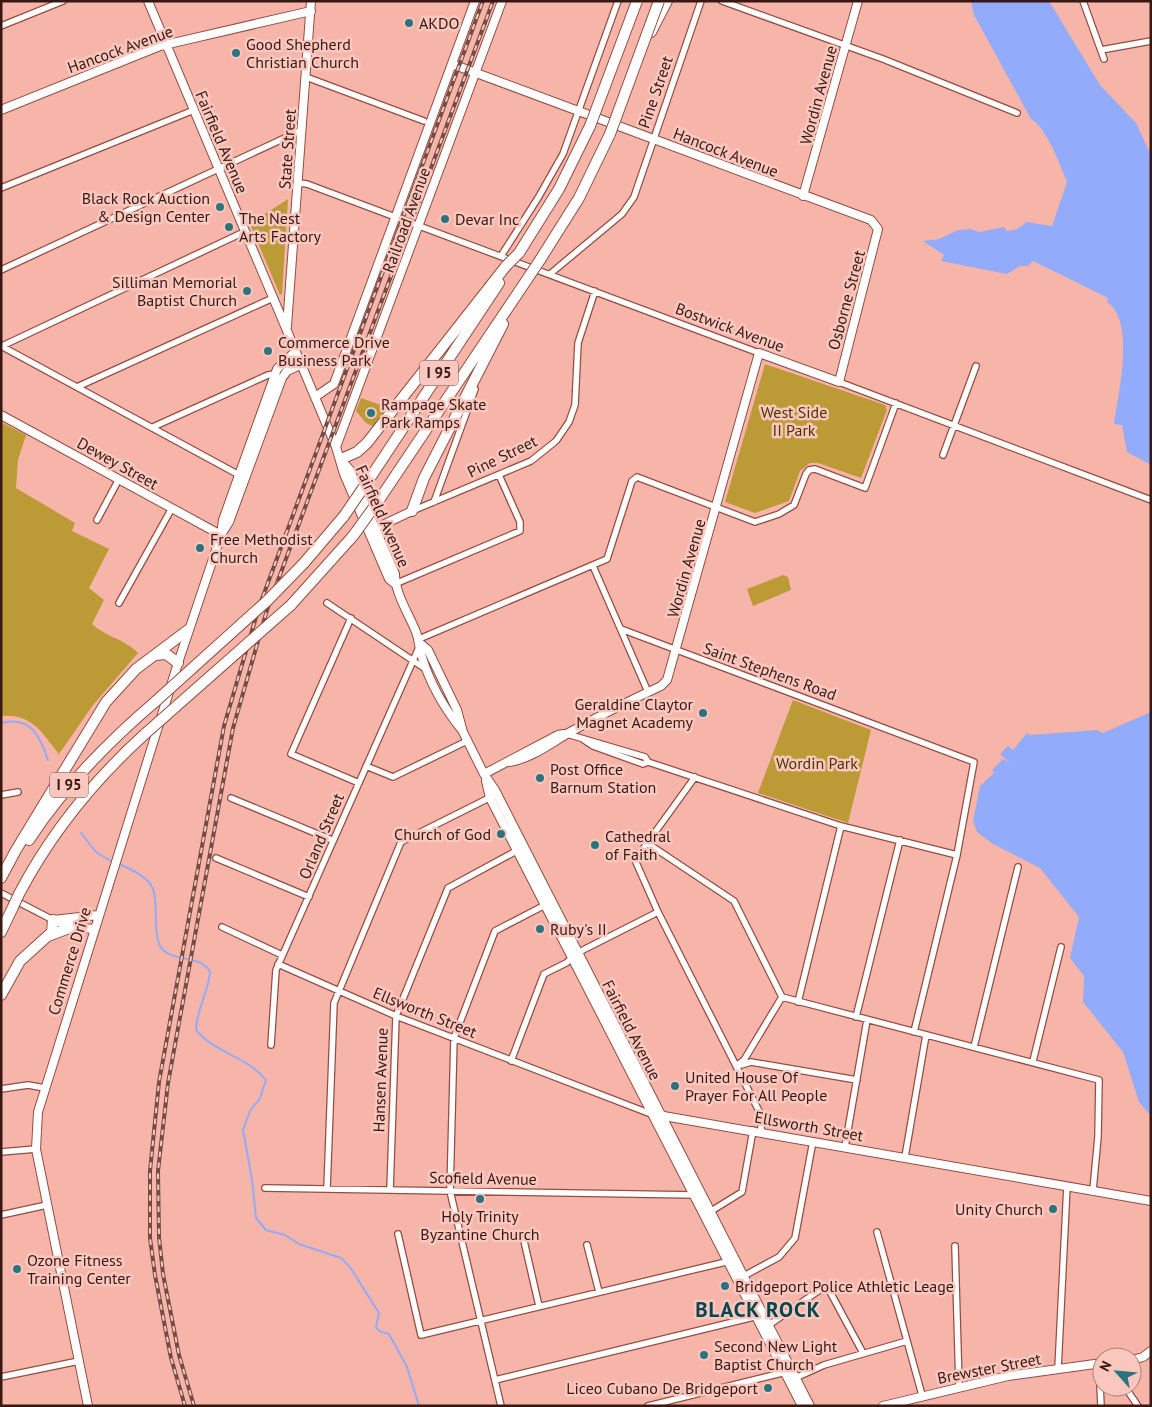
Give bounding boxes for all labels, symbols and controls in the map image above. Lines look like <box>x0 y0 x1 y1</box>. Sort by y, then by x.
place label: AKDO <box>419 13 460 33</box>
marker: AKDO <box>403 17 415 29</box>
street label: Hancock Avenue <box>64 21 176 77</box>
place label: Good Shepherd Christian Church <box>246 34 359 72</box>
street label: Wordin Avenue <box>795 43 841 147</box>
marker: Good Shepherd Christian Church <box>230 47 242 59</box>
street label: Pine Street <box>633 53 677 131</box>
street label: Fairfield Avenue <box>191 88 253 196</box>
street label: State Street <box>274 108 300 190</box>
street label: Hancock Avenue <box>671 123 781 181</box>
street label: Railroad Avenue <box>378 165 434 275</box>
place label: Black Rock Auction & Design Center <box>82 188 211 226</box>
marker: Black Rock Auction & Design Center <box>214 201 226 213</box>
place label: The Nest Arts Factory <box>239 208 321 246</box>
place label: Devar Inc <box>455 209 519 229</box>
marker: Devar Inc <box>439 213 451 225</box>
marker: The Nest Arts Factory <box>223 221 235 233</box>
street label: Osborne Street <box>823 247 869 352</box>
place label: Silliman Memorial Baptist Church <box>112 272 237 310</box>
marker: Silliman Memorial Baptist Church <box>241 285 253 297</box>
street label: Bostwick Avenue <box>673 298 787 356</box>
place label: Commerce Drive Business Park <box>278 332 390 370</box>
marker: Commerce Drive Business Park <box>262 345 274 357</box>
road number: I 95 <box>420 360 458 386</box>
place label: Rampage Skate Park Ramps <box>381 394 486 432</box>
park label: West Side II Park <box>761 402 827 440</box>
marker: Rampage Skate Park Ramps <box>365 407 377 419</box>
street label: Pine Street <box>464 430 541 481</box>
street label: Dewey Street <box>74 432 163 494</box>
street label: Fairfield Avenue <box>352 462 414 570</box>
street label: Wordin Avenue <box>662 516 710 620</box>
place label: Free Methodist Church <box>210 529 313 567</box>
marker: Free Methodist Church <box>194 542 206 554</box>
street label: Saint Stephens Road <box>701 638 839 704</box>
place label: Geraldine Claytor Magnet Academy <box>575 694 694 732</box>
marker: Geraldine Claytor Magnet Academy <box>697 707 709 719</box>
park label: Wordin Park <box>776 753 858 773</box>
place label: Post Office Barnum Station <box>550 759 656 797</box>
road number: I 95 <box>50 772 88 798</box>
marker: Post Office Barnum Station <box>534 772 546 784</box>
street label: Orland Street <box>294 789 348 882</box>
place label: Church of God <box>394 824 491 844</box>
place label: Cathedral of Faith <box>605 826 671 864</box>
marker: Church of God <box>495 828 507 840</box>
marker: Cathedral of Faith <box>589 839 601 851</box>
street label: Commerce Drive <box>43 905 95 1017</box>
place label: Ruby's II <box>550 919 607 939</box>
marker: Ruby's II <box>534 923 546 935</box>
street label: Fairfield Avenue <box>598 977 666 1083</box>
street label: Ellsworth Street <box>370 982 480 1042</box>
street label: Hansen Avenue <box>368 1027 392 1133</box>
place label: United House Of Prayer For All People <box>685 1067 827 1105</box>
marker: United House Of Prayer For All People <box>669 1080 681 1092</box>
street label: Ellsworth Street <box>753 1107 865 1146</box>
street label: Scofield Avenue <box>429 1167 537 1189</box>
marker: Holy Trinity Byzantine Church <box>474 1193 486 1205</box>
place label: Unity Church <box>955 1199 1043 1219</box>
marker: Unity Church <box>1047 1203 1059 1215</box>
place label: Holy Trinity Byzantine Church <box>420 1206 540 1244</box>
place label: Ozone Fitness Training Center <box>27 1250 131 1288</box>
marker: Ozone Fitness Training Center <box>11 1263 23 1275</box>
place label: Bridgeport Police Athletic Leage <box>735 1276 954 1296</box>
marker: Bridgeport Police Athletic Leage <box>719 1280 731 1292</box>
district label: BLACK ROCK <box>695 1296 821 1323</box>
place label: Second New Light Baptist Church <box>714 1336 838 1374</box>
north arrow <box>1092 1347 1142 1397</box>
street label: Brewster Street <box>935 1348 1043 1388</box>
marker: Second New Light Baptist Church <box>698 1349 710 1361</box>
text: N <box>1095 1358 1116 1374</box>
place label: Liceo Cubano De Bridgeport <box>566 1378 759 1398</box>
marker: Liceo Cubano De Bridgeport <box>762 1382 774 1394</box>

